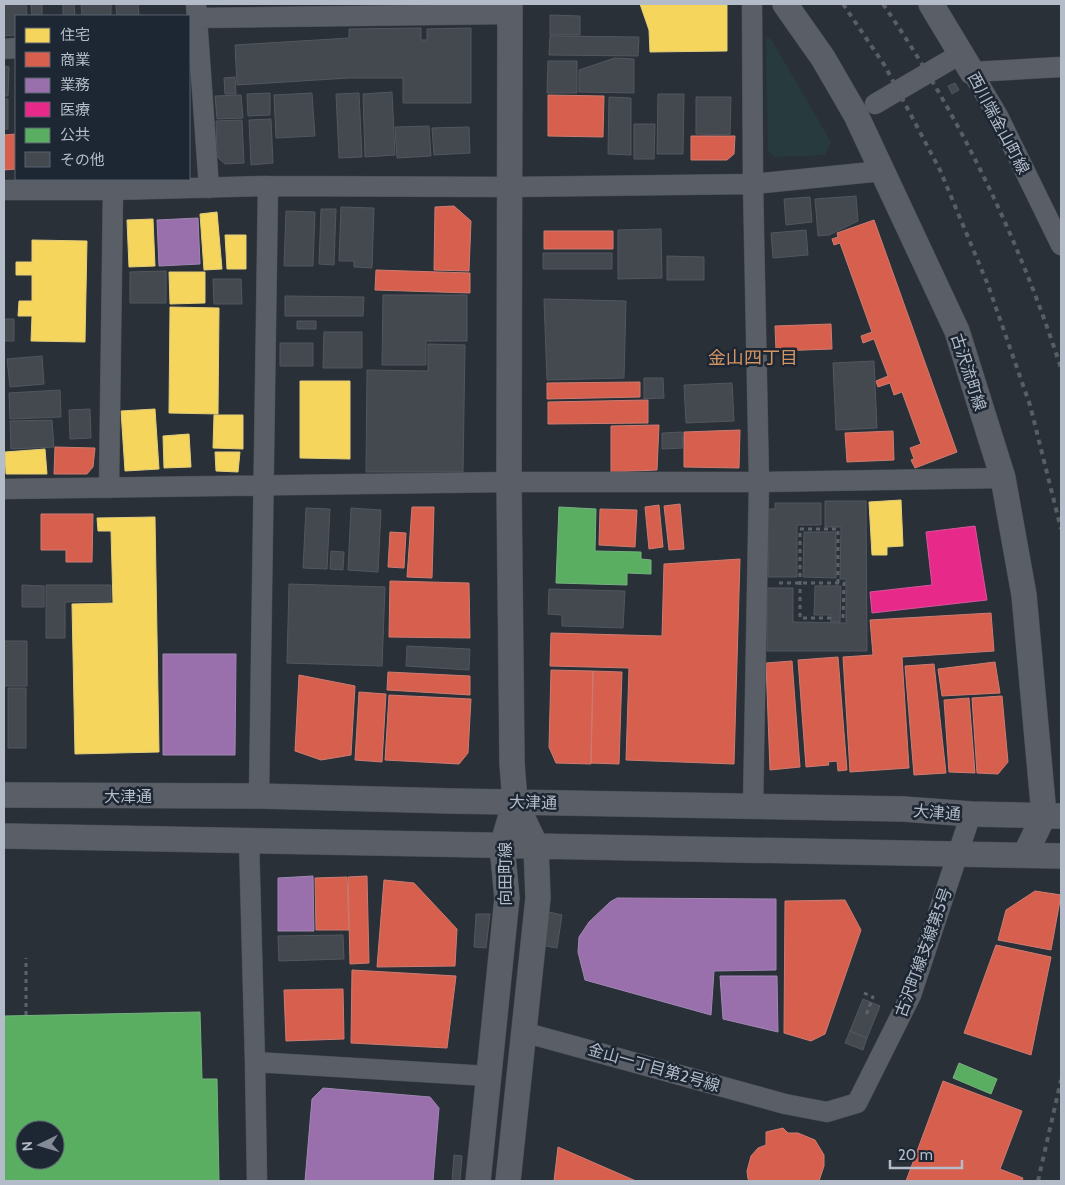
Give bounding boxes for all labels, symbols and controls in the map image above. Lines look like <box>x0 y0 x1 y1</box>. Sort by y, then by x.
legend <box>15 15 190 180</box>
text: 住宅 <box>60 26 90 44</box>
text: 商業 <box>60 51 90 69</box>
street label: 西川端金山町線 <box>964 69 1033 177</box>
text: 業務 <box>60 76 90 94</box>
text: 医療 <box>60 101 90 119</box>
text: 公共 <box>60 126 90 144</box>
text: その他 <box>60 151 105 169</box>
street label: 古沢流町線 <box>947 331 990 413</box>
district label: 金山四丁目 <box>708 347 798 369</box>
street label: 大津通 <box>104 787 152 806</box>
street label: 大津通 <box>509 793 557 812</box>
street label: 大津通 <box>912 801 962 824</box>
street label: 向田町線 <box>496 842 515 906</box>
street label: 古沢町線支線第5号 <box>891 885 956 1020</box>
street label: 金山一丁目第2号線 <box>586 1040 722 1095</box>
north arrow <box>15 1120 65 1170</box>
scale bar <box>890 1138 962 1170</box>
text: N <box>18 1140 36 1152</box>
text: 20 m <box>898 1146 933 1164</box>

